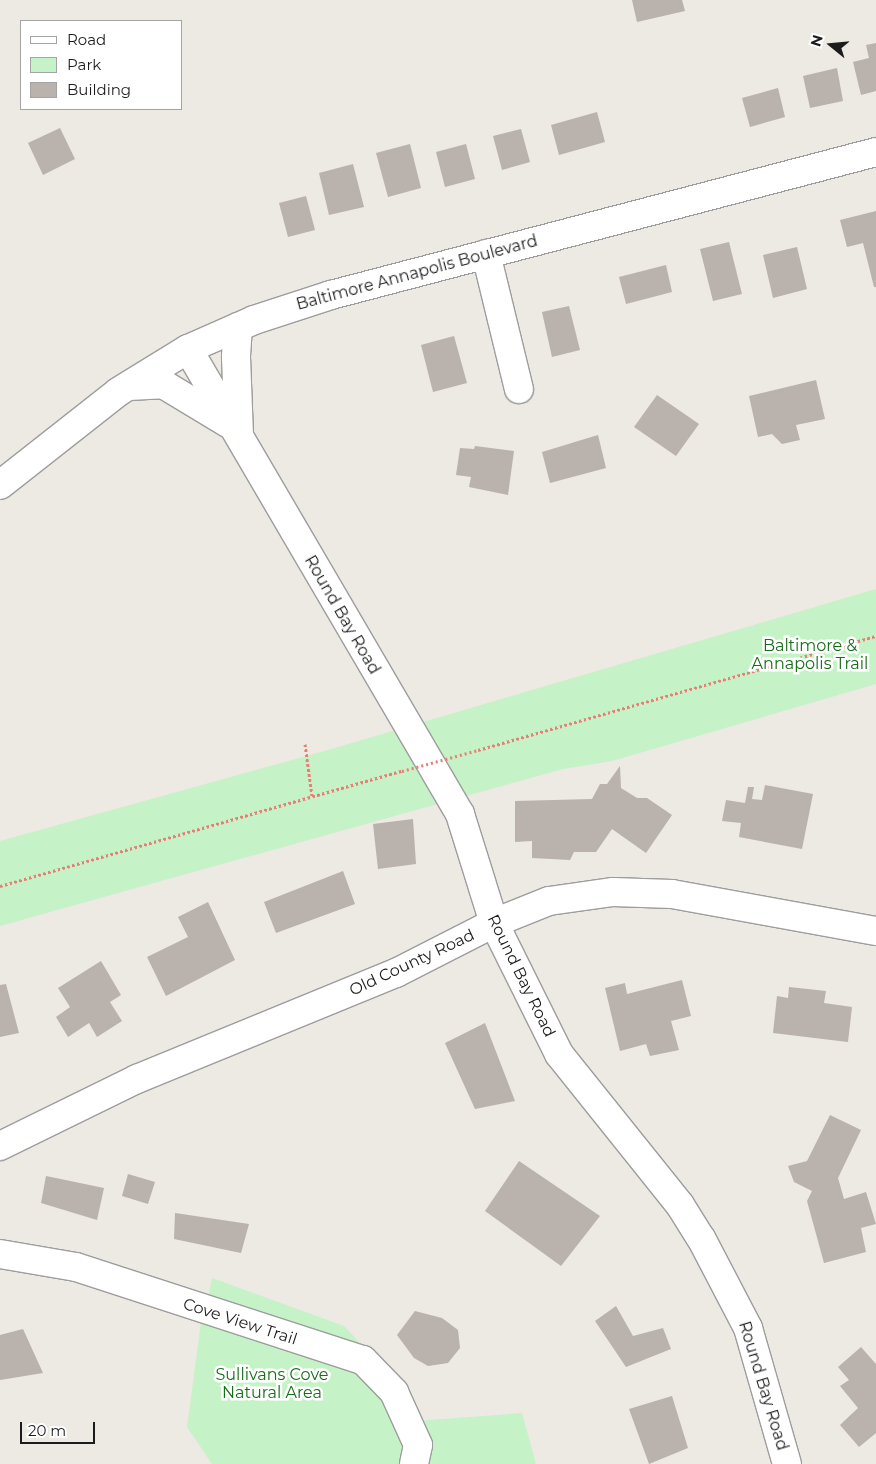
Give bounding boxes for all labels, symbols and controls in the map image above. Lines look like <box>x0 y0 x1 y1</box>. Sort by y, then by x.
legend <box>20 20 182 110</box>
north arrow <box>806 20 856 70</box>
text: Road <box>67 30 106 49</box>
text: N <box>806 33 827 49</box>
text: Park <box>67 55 101 74</box>
text: Building <box>67 80 131 99</box>
street label: Baltimore Annapolis Boulevard <box>294 231 540 315</box>
street label: Round Bay Road <box>300 552 384 678</box>
park label: Baltimore & Annapolis Trail <box>752 636 868 674</box>
street label: Round Bay Road <box>483 912 559 1040</box>
street label: Old County Road <box>346 926 478 1000</box>
street label: Cove View Trail <box>181 1295 299 1349</box>
street label: Round Bay Road <box>734 1319 792 1453</box>
park label: Sullivans Cove Natural Area <box>216 1365 328 1403</box>
scale bar <box>22 1412 98 1444</box>
text: 20 m <box>28 1421 66 1440</box>

